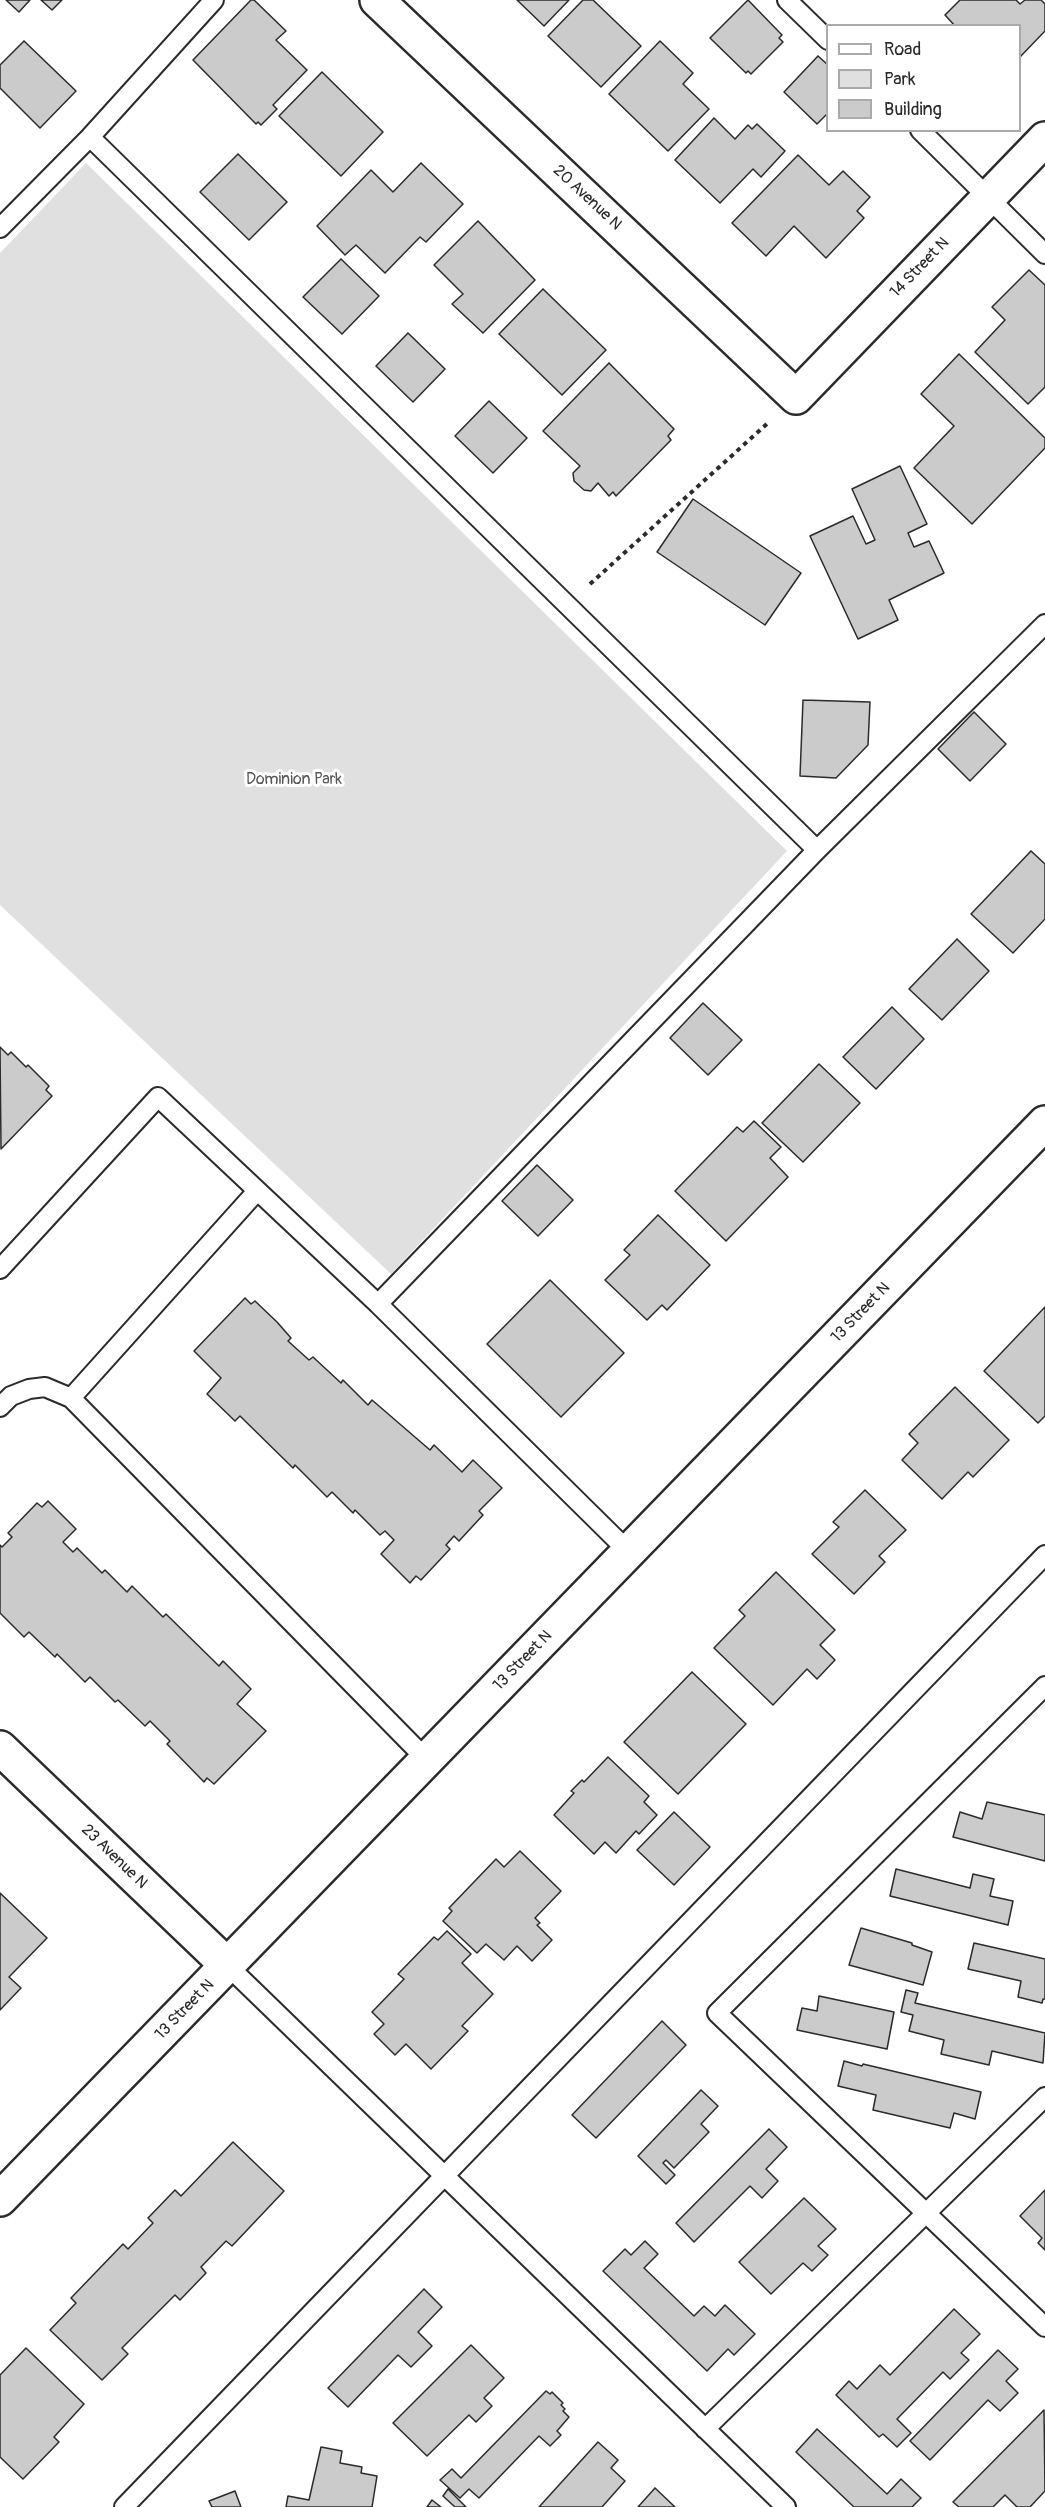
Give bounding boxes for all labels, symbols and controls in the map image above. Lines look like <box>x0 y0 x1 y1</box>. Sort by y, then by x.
legend <box>826 24 1021 132</box>
text: Road <box>884 38 921 61</box>
text: Park <box>884 68 916 91</box>
text: Building <box>884 98 942 121</box>
street label: 20 Avenue N <box>549 161 625 235</box>
street label: 14 Street N <box>886 234 954 302</box>
park label: Dominion Park <box>246 770 342 790</box>
street label: 13 Street N <box>828 1279 894 1347</box>
street label: 13 Street N <box>490 1627 556 1695</box>
street label: 23 Avenue N <box>77 1821 151 1893</box>
street label: 13 Street N <box>152 1976 218 2044</box>

